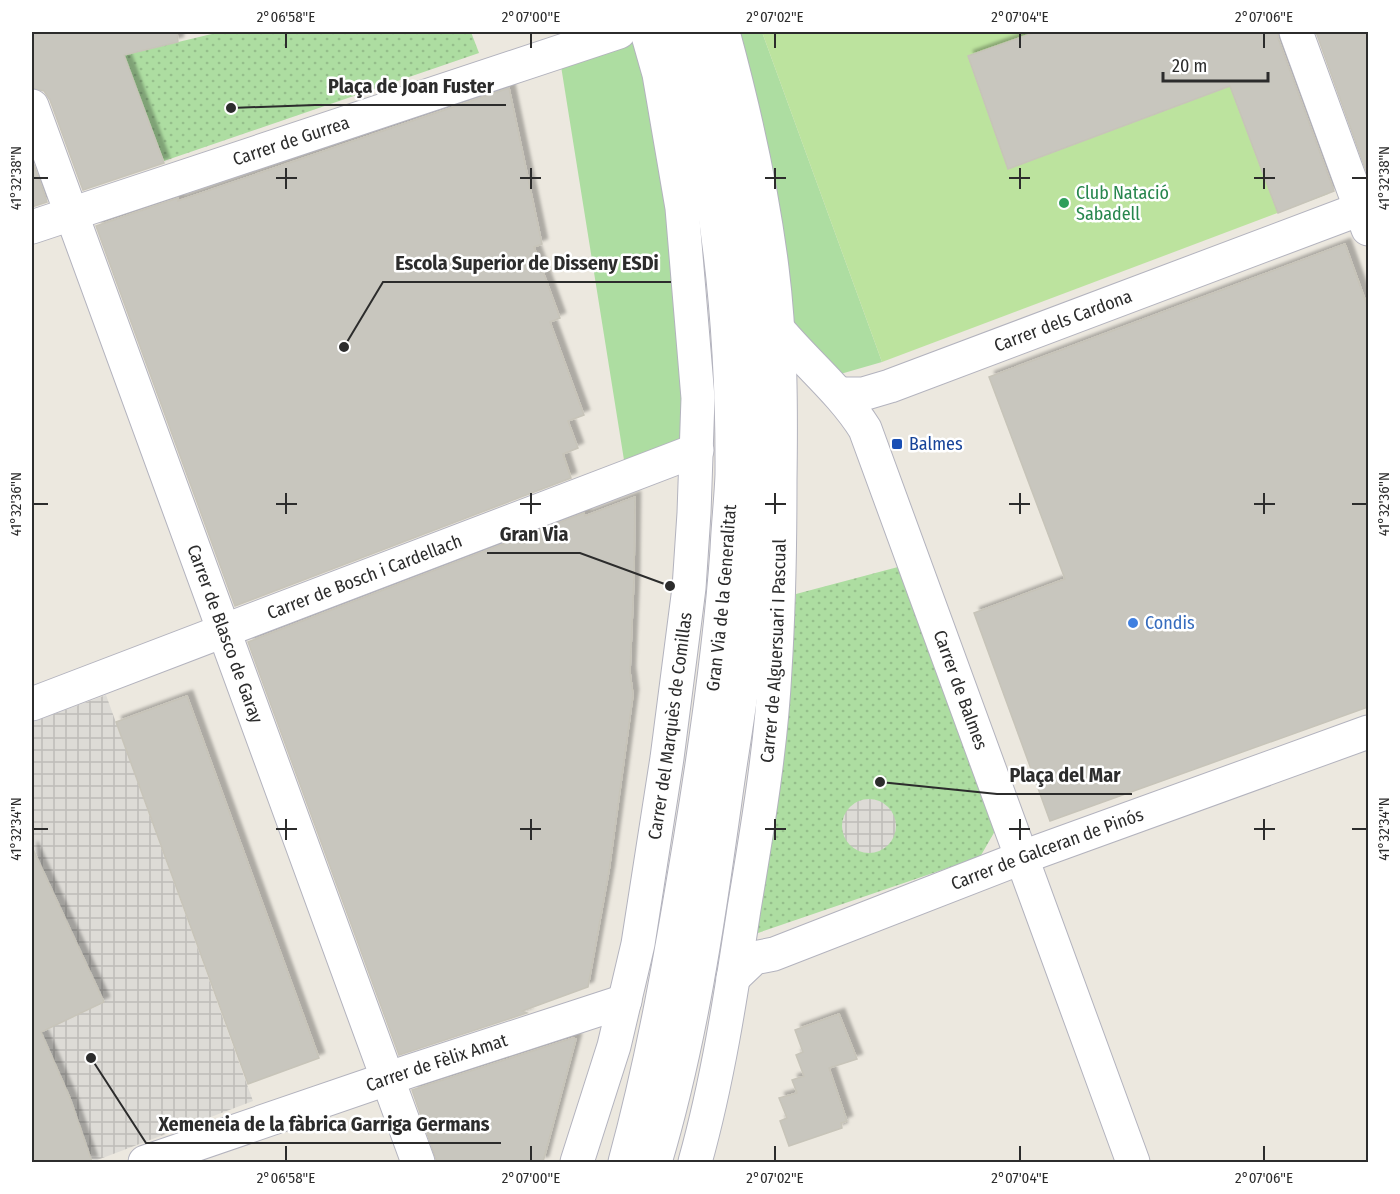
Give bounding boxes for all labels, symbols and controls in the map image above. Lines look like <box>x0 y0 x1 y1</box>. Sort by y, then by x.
text: 2°06'58"E <box>257 8 315 26</box>
text: 2°07'00"E <box>502 8 560 26</box>
text: 2°07'02"E <box>746 8 804 26</box>
text: 2°07'04"E <box>991 8 1049 26</box>
text: 2°07'06"E <box>1235 8 1293 26</box>
scale bar <box>1163 45 1268 83</box>
text: 20 m <box>1172 55 1207 77</box>
callout: Plaça de Joan Fuster <box>315 67 506 105</box>
text: Plaça de Joan Fuster <box>328 74 495 98</box>
street label: Carrer de Gurrea <box>230 111 352 171</box>
text: 41°32'38"N <box>7 146 25 210</box>
text: 41°32'38"N <box>1375 146 1393 210</box>
place label: Club Natació Sabadell <box>1076 182 1169 225</box>
marker: Club Natació Sabadell <box>1057 196 1071 210</box>
callout: Escola Superior de Disseny ESDi <box>383 244 671 282</box>
text: Escola Superior de Disseny ESDi <box>395 251 659 275</box>
street label: Carrer dels Cardona <box>991 285 1135 357</box>
place label: Balmes <box>909 433 963 455</box>
marker: Balmes <box>890 437 904 451</box>
text: 41°32'36"N <box>7 472 25 536</box>
text: 41°32'36"N <box>1375 472 1393 536</box>
street label: Gran Via de la Generalitat <box>702 503 741 693</box>
callout: Gran Via <box>487 515 580 553</box>
text: Gran Via <box>500 522 568 546</box>
street label: Carrer de Bosch i Cardellach <box>264 530 465 624</box>
street label: Carrer de Alguersuari I Pascual <box>756 539 791 764</box>
street label: Carrer de Blasco de Garay <box>182 542 268 726</box>
street label: Carrer del Marquès de Comillas <box>643 611 697 841</box>
place label: Condis <box>1145 612 1195 634</box>
marker: Condis <box>1126 616 1140 630</box>
street label: Carrer de Balmes <box>928 627 992 753</box>
callout: Plaça del Mar <box>997 756 1132 794</box>
text: Plaça del Mar <box>1010 763 1121 787</box>
text: 41°32'34"N <box>7 797 25 861</box>
text: 41°32'34"N <box>1375 797 1393 861</box>
street label: Carrer de Galceran de Pinós <box>948 803 1147 895</box>
street label: Carrer de Fèlix Amat <box>363 1029 510 1096</box>
callout: Xemeneia de la fàbrica Garriga Germans <box>146 1105 501 1143</box>
text: Xemeneia de la fàbrica Garriga Germans <box>157 1112 490 1136</box>
text: 2°06'58"E <box>257 1169 315 1187</box>
text: 2°07'00"E <box>502 1169 560 1187</box>
text: 2°07'02"E <box>746 1169 804 1187</box>
text: 2°07'04"E <box>991 1169 1049 1187</box>
text: 2°07'06"E <box>1235 1169 1293 1187</box>

